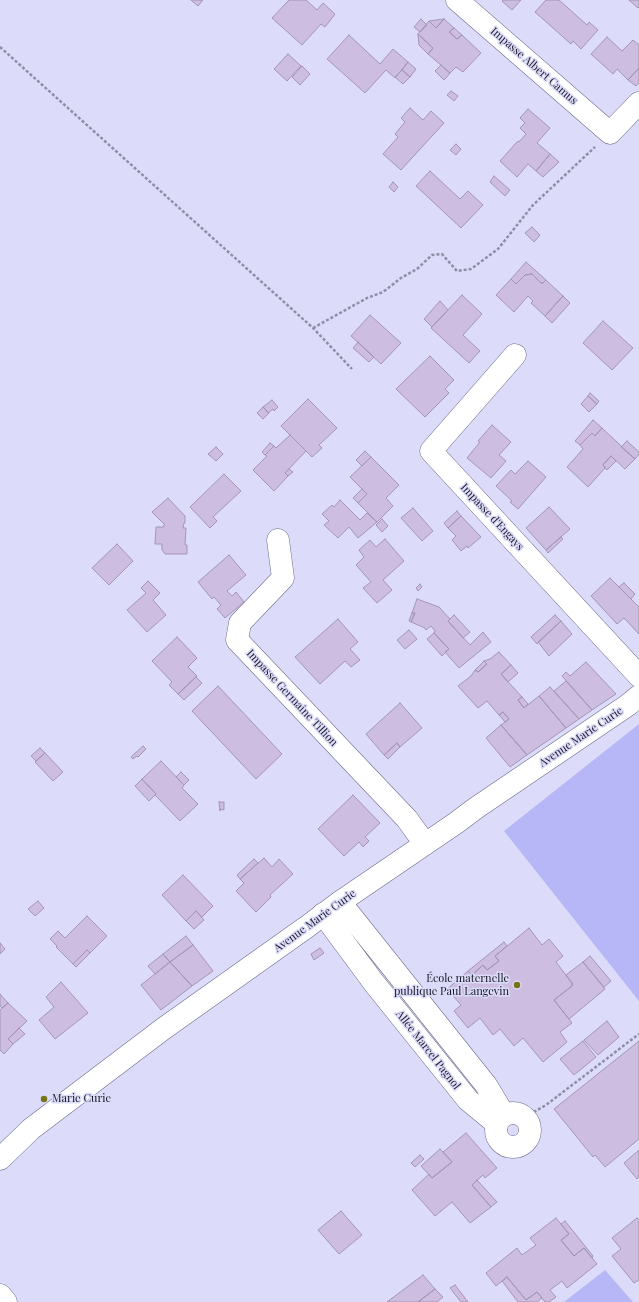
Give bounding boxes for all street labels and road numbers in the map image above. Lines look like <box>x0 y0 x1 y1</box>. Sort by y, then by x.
street label: Impasse Albert Camus <box>488 25 580 107</box>
street label: Impasse d'Engays <box>458 481 526 553</box>
street label: Impasse Germaine Tillion <box>244 647 340 749</box>
street label: Avenue Marie Curie <box>537 704 625 770</box>
street label: Avenue Marie Curie <box>271 887 359 955</box>
street label: Allée Marcel Pagnol <box>393 1008 463 1092</box>

